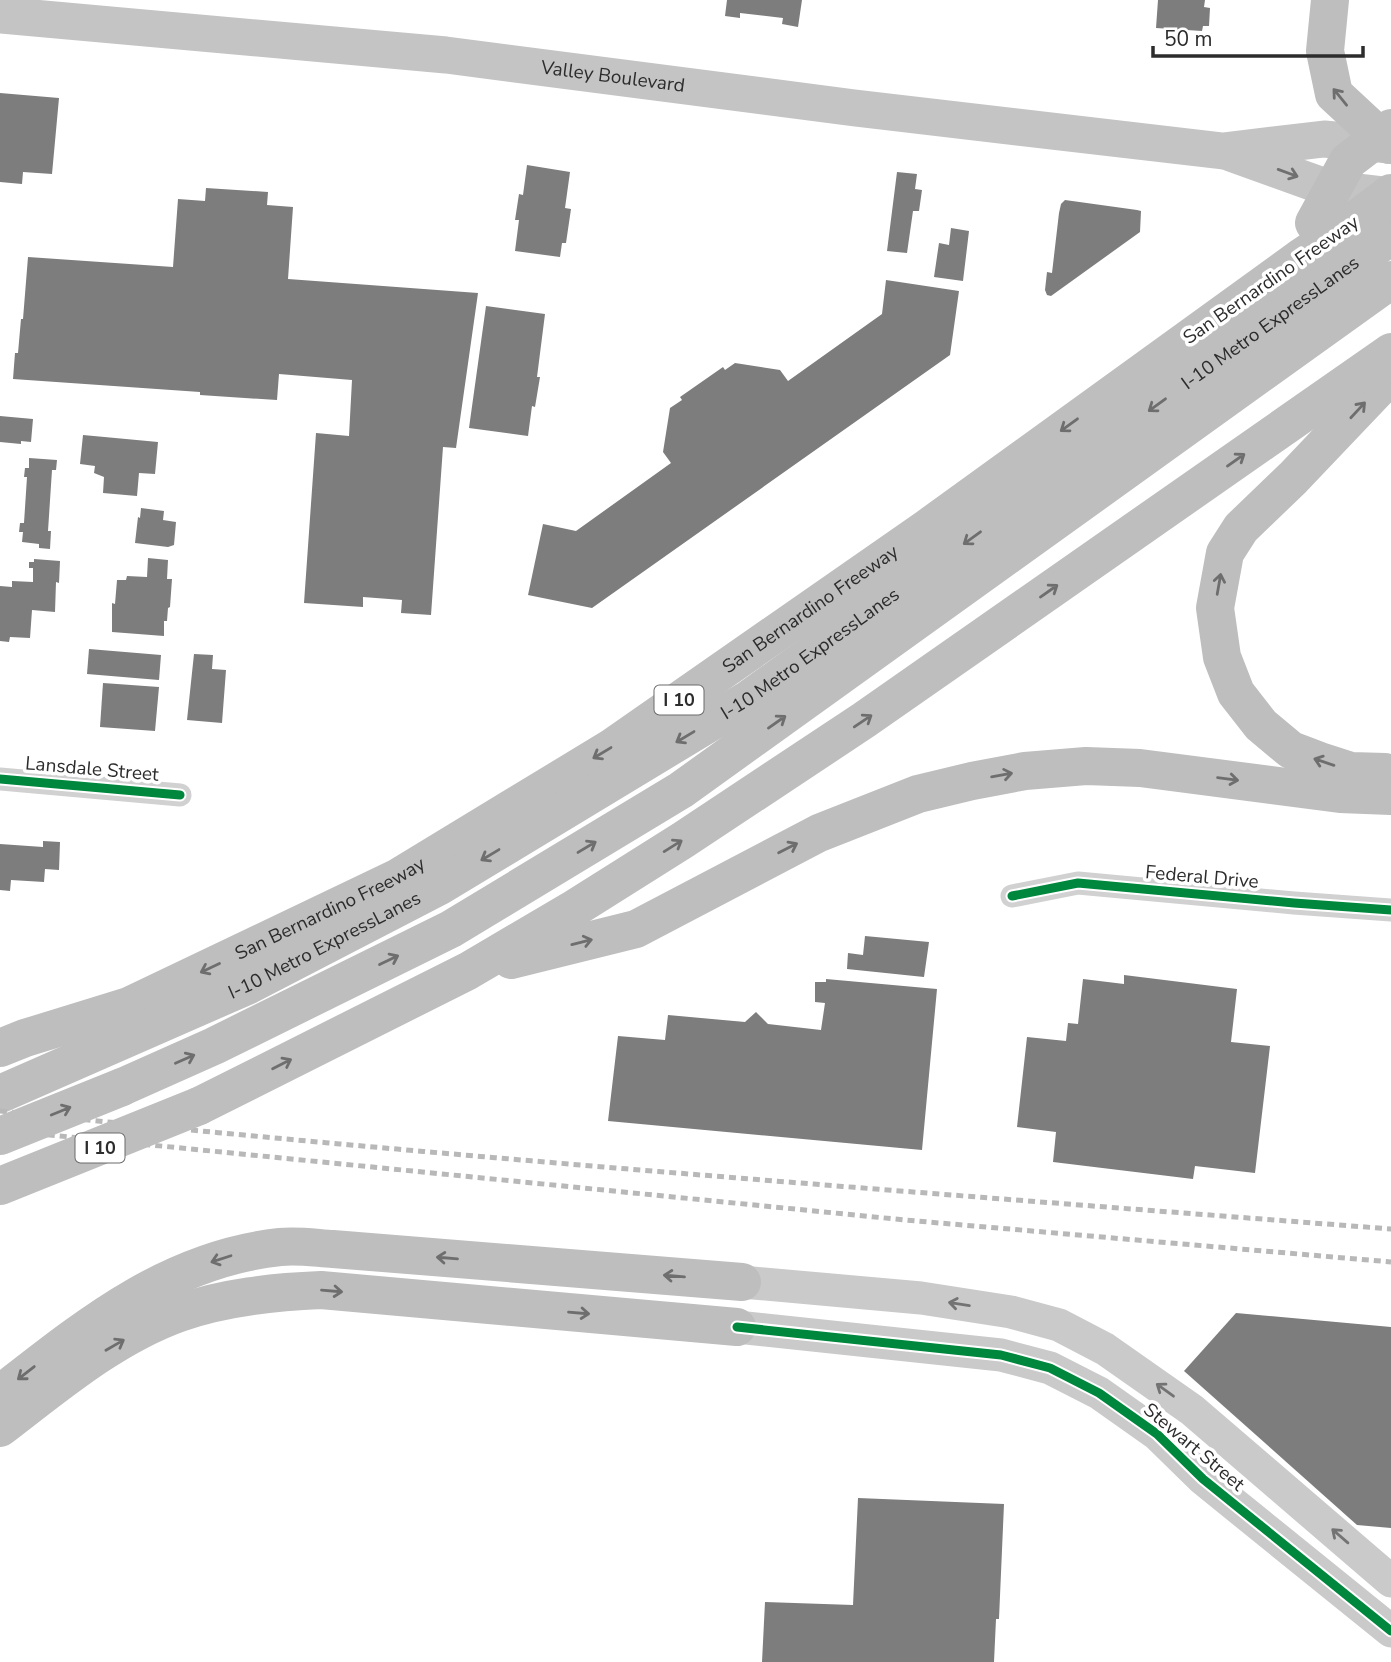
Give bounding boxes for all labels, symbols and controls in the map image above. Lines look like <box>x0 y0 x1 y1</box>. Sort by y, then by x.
scale bar <box>1153 14 1363 58</box>
text: 50 m <box>1164 25 1213 53</box>
street label: Valley Boulevard <box>538 54 686 99</box>
one-way arrow <box>1333 88 1348 107</box>
one-way arrow <box>1276 168 1298 181</box>
street label: San Bernardino Freeway <box>1178 209 1364 351</box>
street label: I-10 Metro ExpressLanes <box>1176 250 1365 396</box>
one-way arrow <box>1148 398 1167 412</box>
one-way arrow <box>1350 402 1367 419</box>
one-way arrow <box>1060 418 1079 432</box>
one-way arrow <box>1226 453 1245 467</box>
one-way arrow <box>963 530 982 545</box>
street label: San Bernardino Freeway <box>717 539 904 680</box>
one-way arrow <box>1213 573 1226 596</box>
street label: I-10 Metro ExpressLanes <box>716 582 905 726</box>
one-way arrow <box>1039 584 1058 598</box>
road number: I 10 <box>654 686 704 714</box>
one-way arrow <box>853 714 872 728</box>
one-way arrow <box>767 715 786 730</box>
one-way arrow <box>675 731 695 745</box>
one-way arrow <box>593 746 613 760</box>
street label: Lansdale Street <box>24 750 160 788</box>
one-way arrow <box>1314 755 1336 768</box>
one-way arrow <box>990 768 1013 781</box>
one-way arrow <box>1216 773 1239 786</box>
one-way arrow <box>663 839 682 854</box>
one-way arrow <box>576 840 596 854</box>
one-way arrow <box>777 841 797 855</box>
one-way arrow <box>481 848 501 862</box>
street label: San Bernardino Freeway <box>230 851 430 967</box>
street label: Federal Drive <box>1144 859 1260 895</box>
street label: I-10 Metro ExpressLanes <box>224 885 425 1006</box>
one-way arrow <box>570 935 593 948</box>
one-way arrow <box>378 952 399 966</box>
one-way arrow <box>200 962 221 975</box>
one-way arrow <box>173 1052 195 1065</box>
one-way arrow <box>271 1057 292 1071</box>
one-way arrow <box>50 1104 71 1117</box>
road number: I 10 <box>76 1134 124 1162</box>
one-way arrow <box>436 1251 459 1264</box>
one-way arrow <box>211 1254 233 1266</box>
one-way arrow <box>663 1269 685 1282</box>
one-way arrow <box>320 1285 343 1298</box>
one-way arrow <box>948 1297 970 1310</box>
one-way arrow <box>568 1307 590 1320</box>
one-way arrow <box>105 1338 125 1352</box>
one-way arrow <box>18 1366 36 1381</box>
one-way arrow <box>1156 1383 1175 1398</box>
street label: Stewart Street <box>1138 1397 1250 1497</box>
one-way arrow <box>1331 1528 1349 1544</box>

